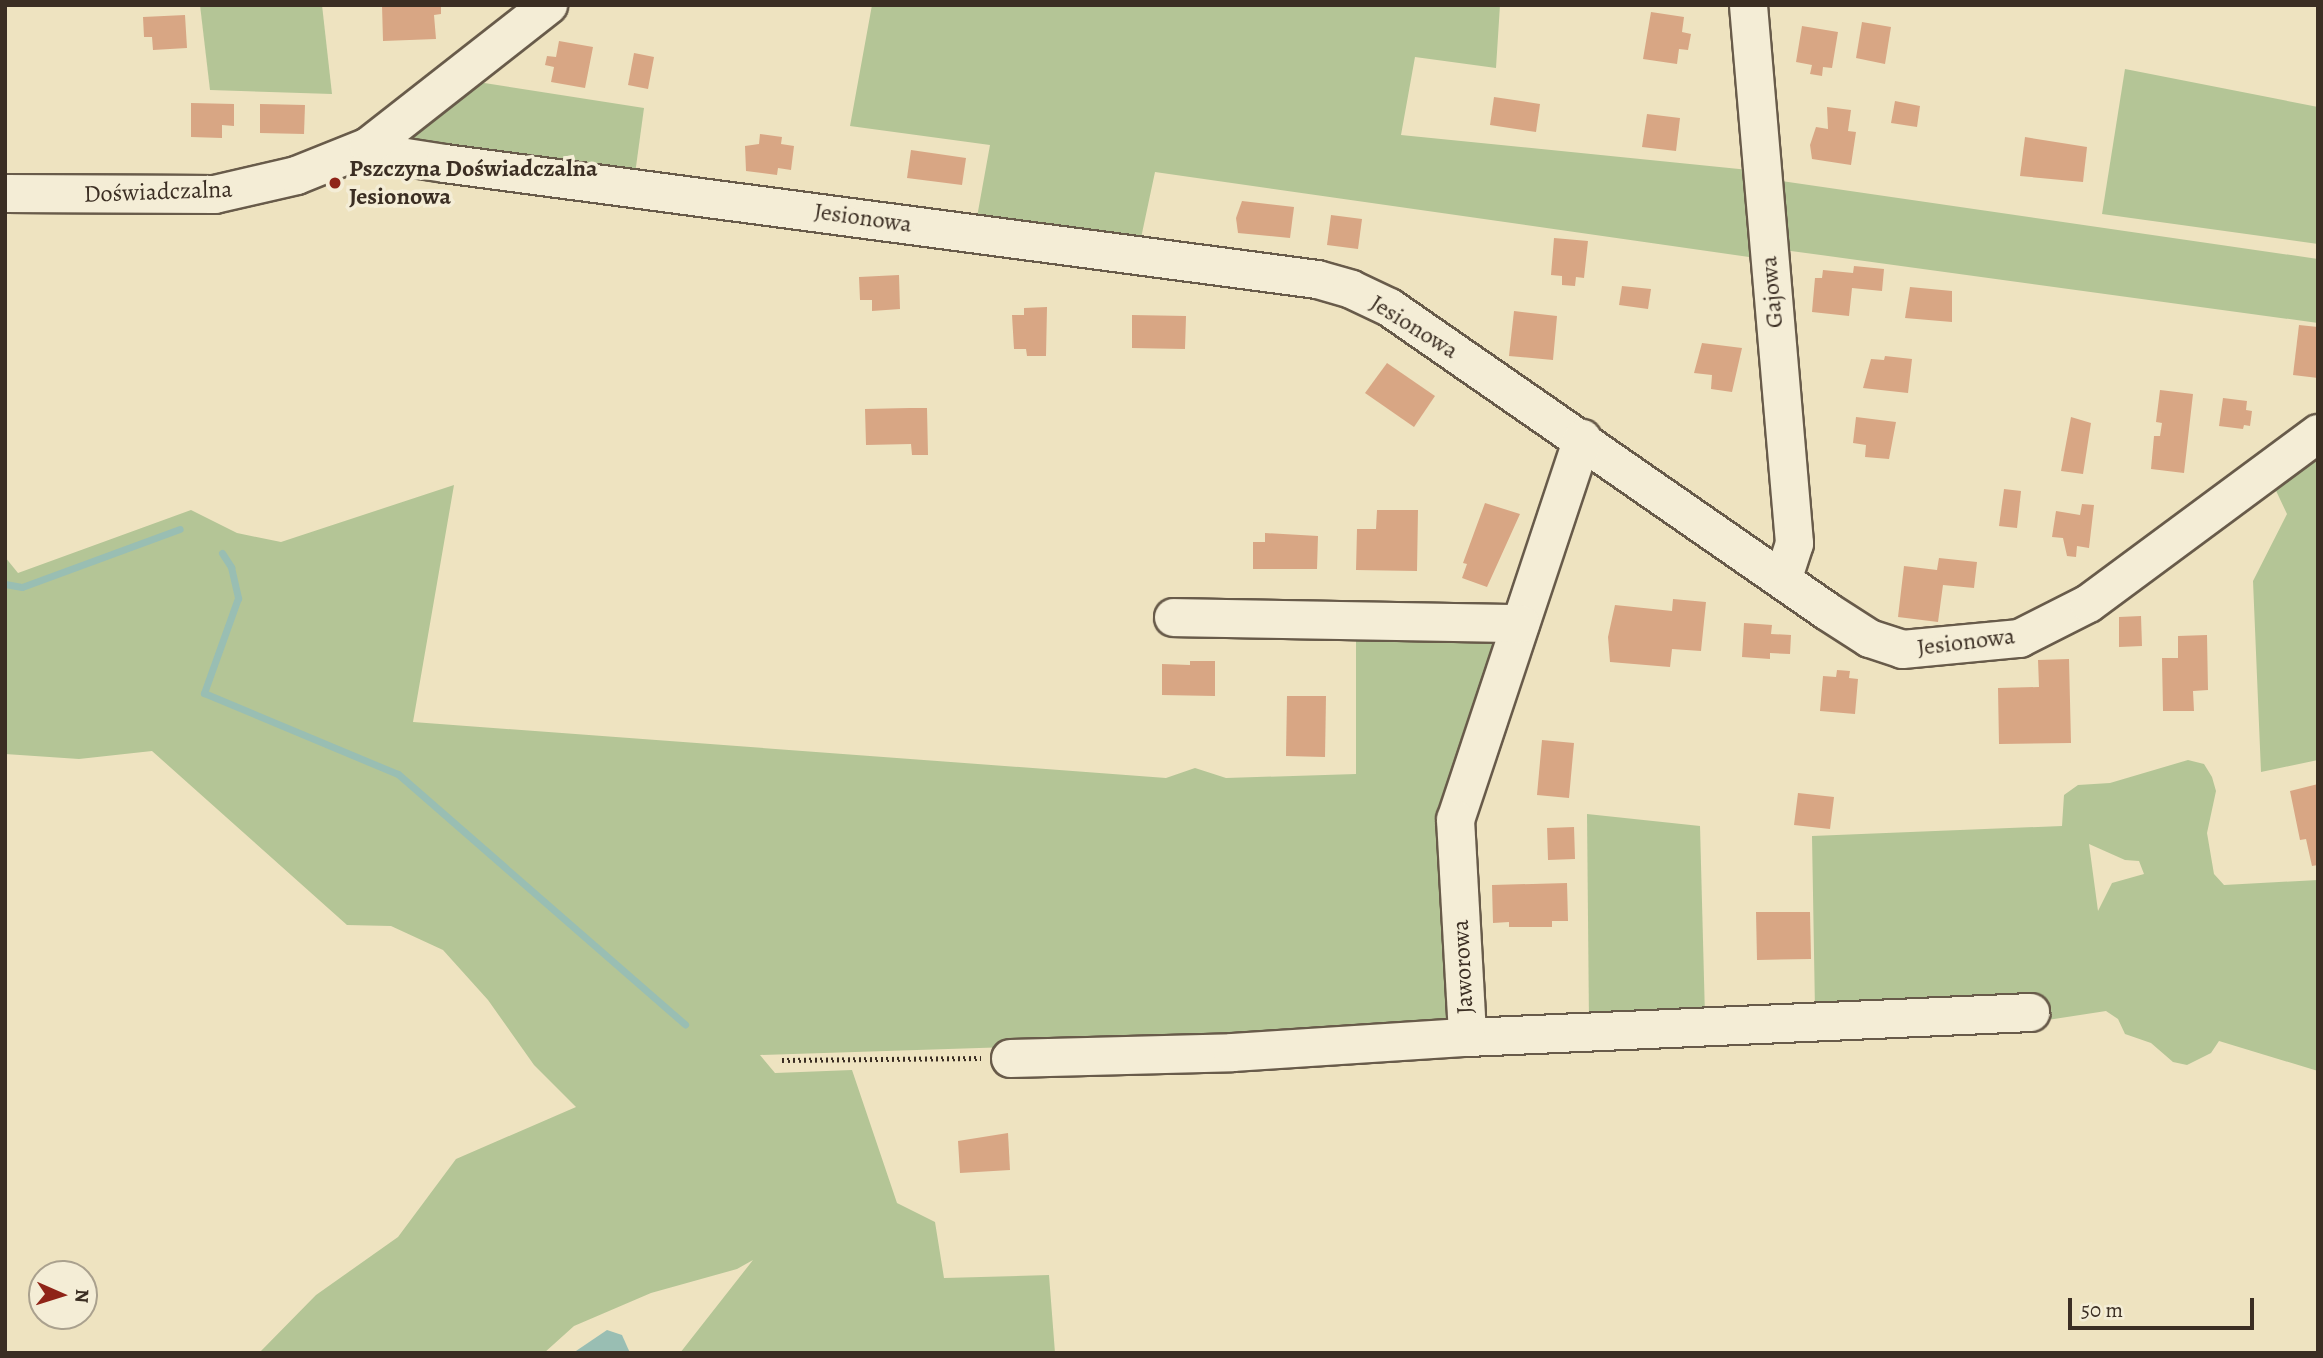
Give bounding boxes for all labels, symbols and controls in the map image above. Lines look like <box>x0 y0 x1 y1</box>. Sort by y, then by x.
place label: Pszczyna Doświadczalna Jesionowa <box>349 155 598 211</box>
street label: Doświadczalna <box>83 175 233 209</box>
marker: Pszczyna Doświadczalna Jesionowa <box>327 175 343 191</box>
street label: Jesionowa <box>812 197 914 239</box>
street label: Gajowa <box>1755 255 1789 329</box>
street label: Jesionowa <box>1365 289 1463 365</box>
street label: Jesionowa <box>1915 622 2017 662</box>
street label: Jaworowa <box>1446 919 1480 1015</box>
north arrow <box>28 1260 98 1330</box>
scale bar <box>2071 1284 2256 1328</box>
text: N <box>69 1288 95 1304</box>
text: 50 m <box>2081 1296 2123 1324</box>

